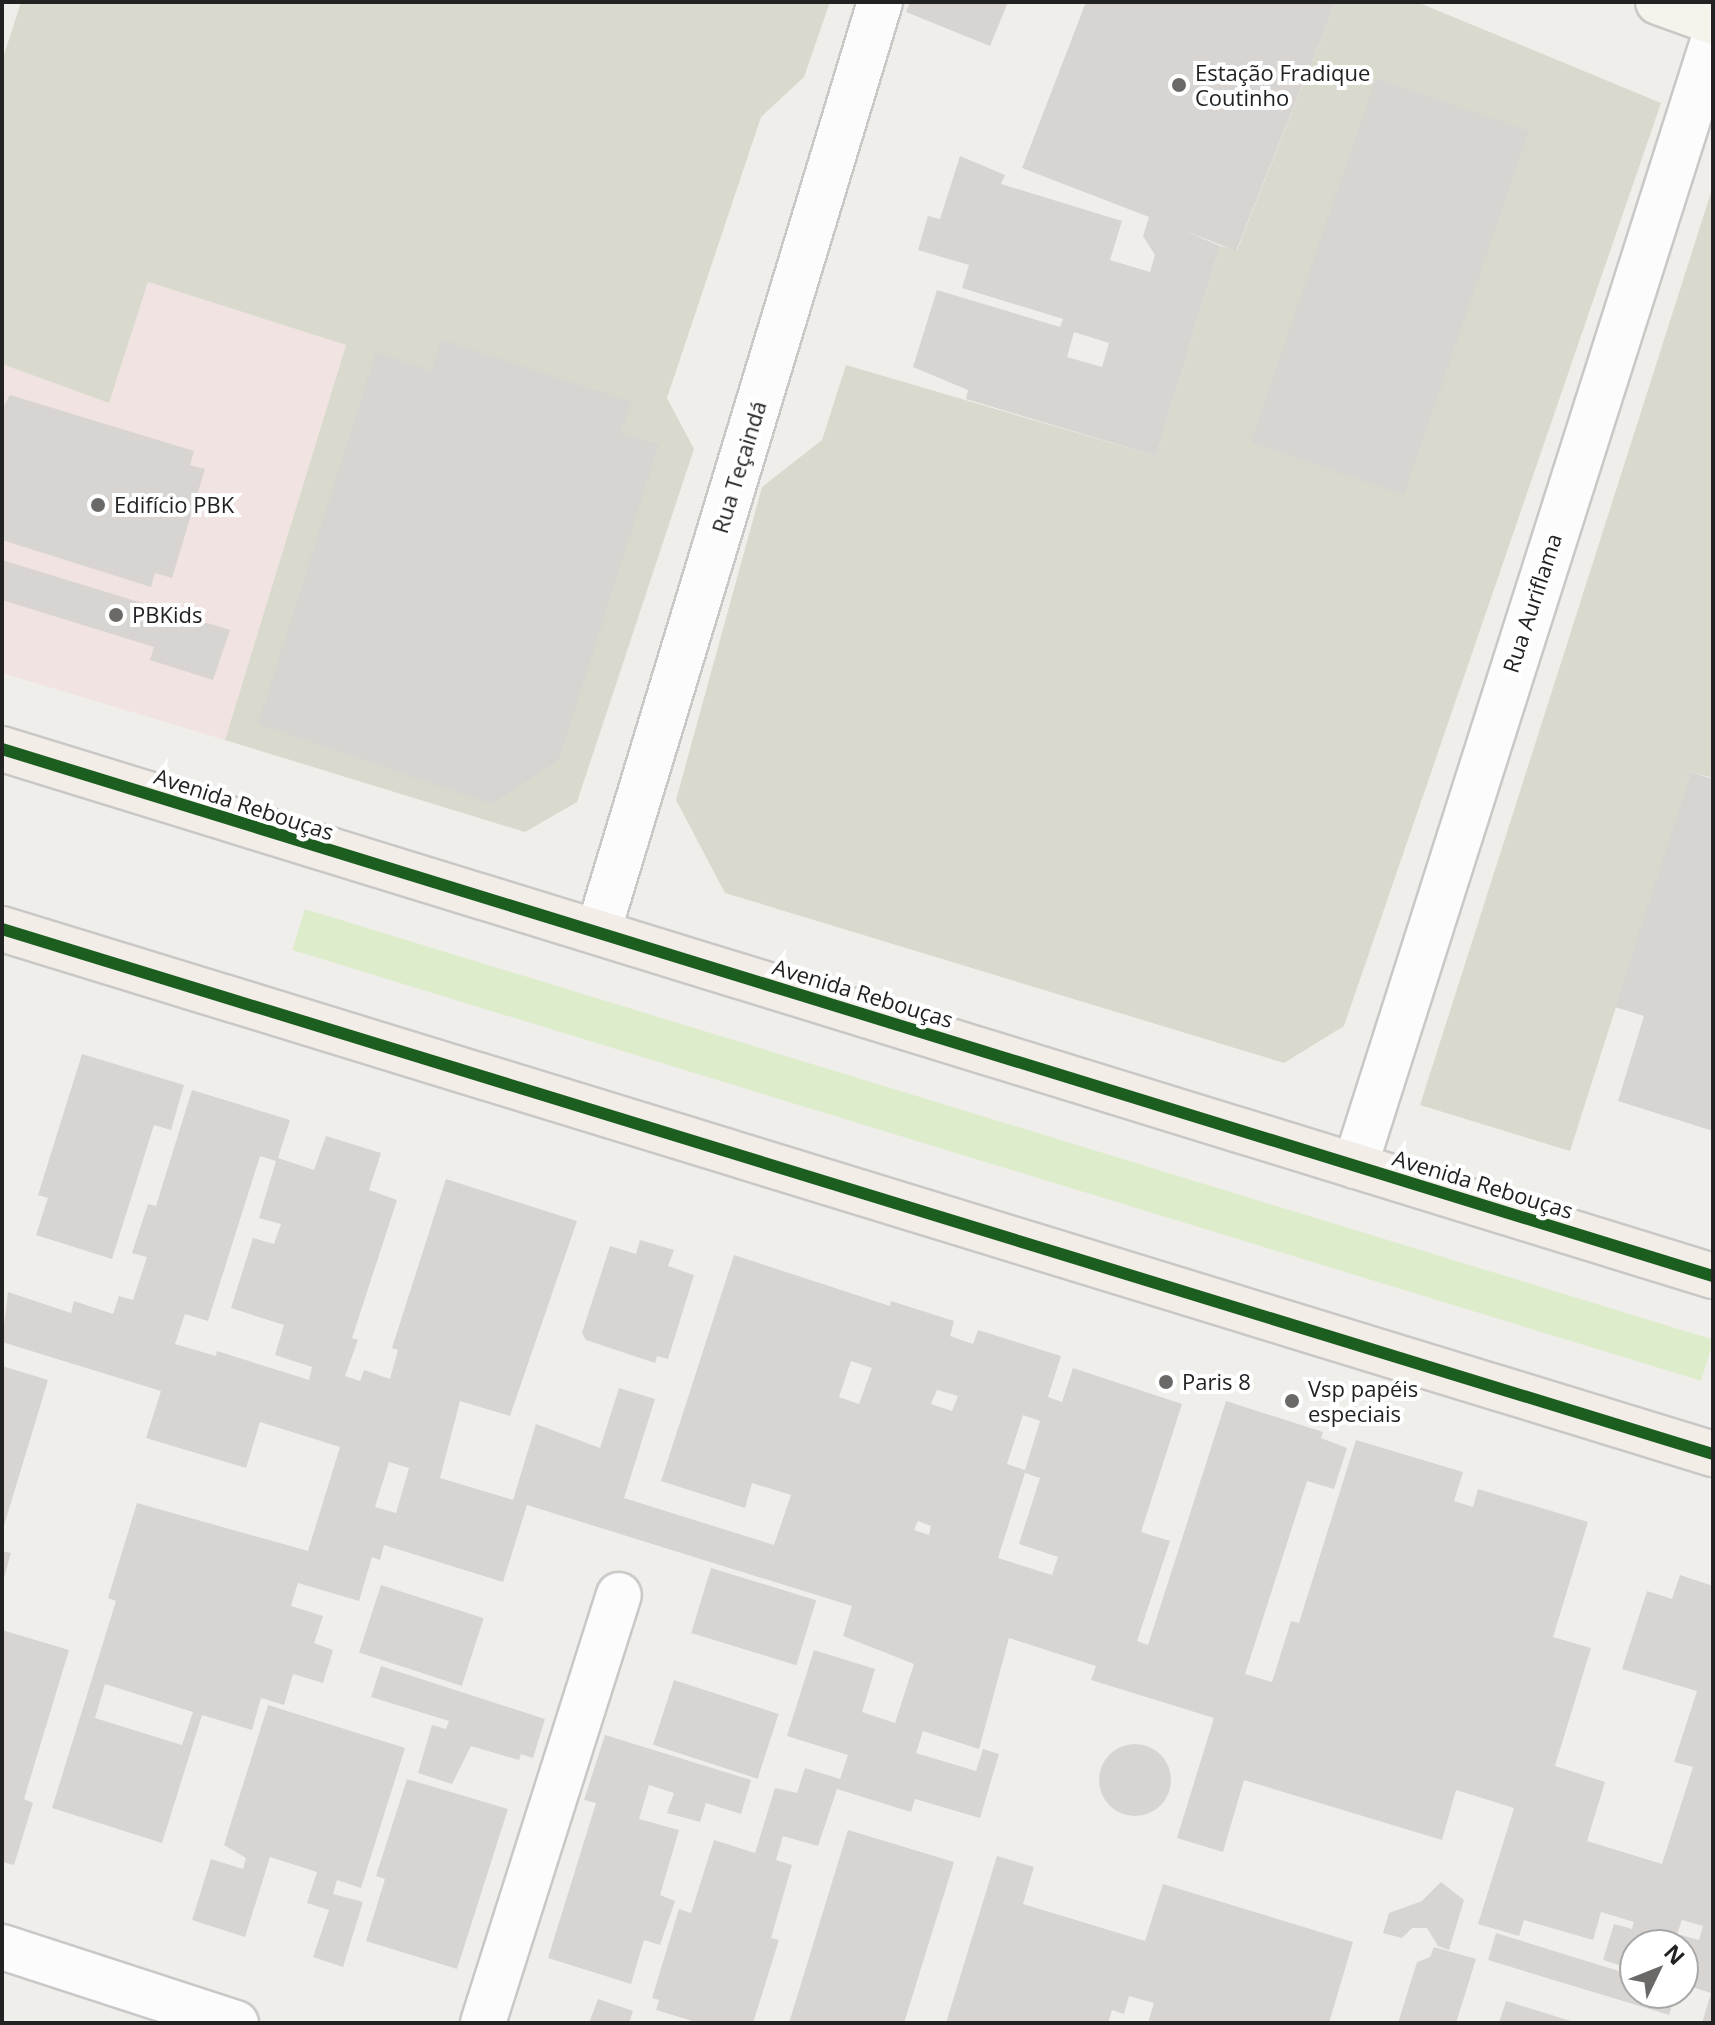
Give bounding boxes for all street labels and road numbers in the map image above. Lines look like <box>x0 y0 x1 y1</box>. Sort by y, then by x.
street label: Rua Teçaindá <box>706 398 772 536</box>
street label: Rua Auriflama <box>1497 530 1567 676</box>
street label: Avenida Rebouças <box>151 763 337 845</box>
street label: Avenida Rebouças <box>770 953 956 1033</box>
street label: Avenida Rebouças <box>1390 1144 1576 1224</box>

